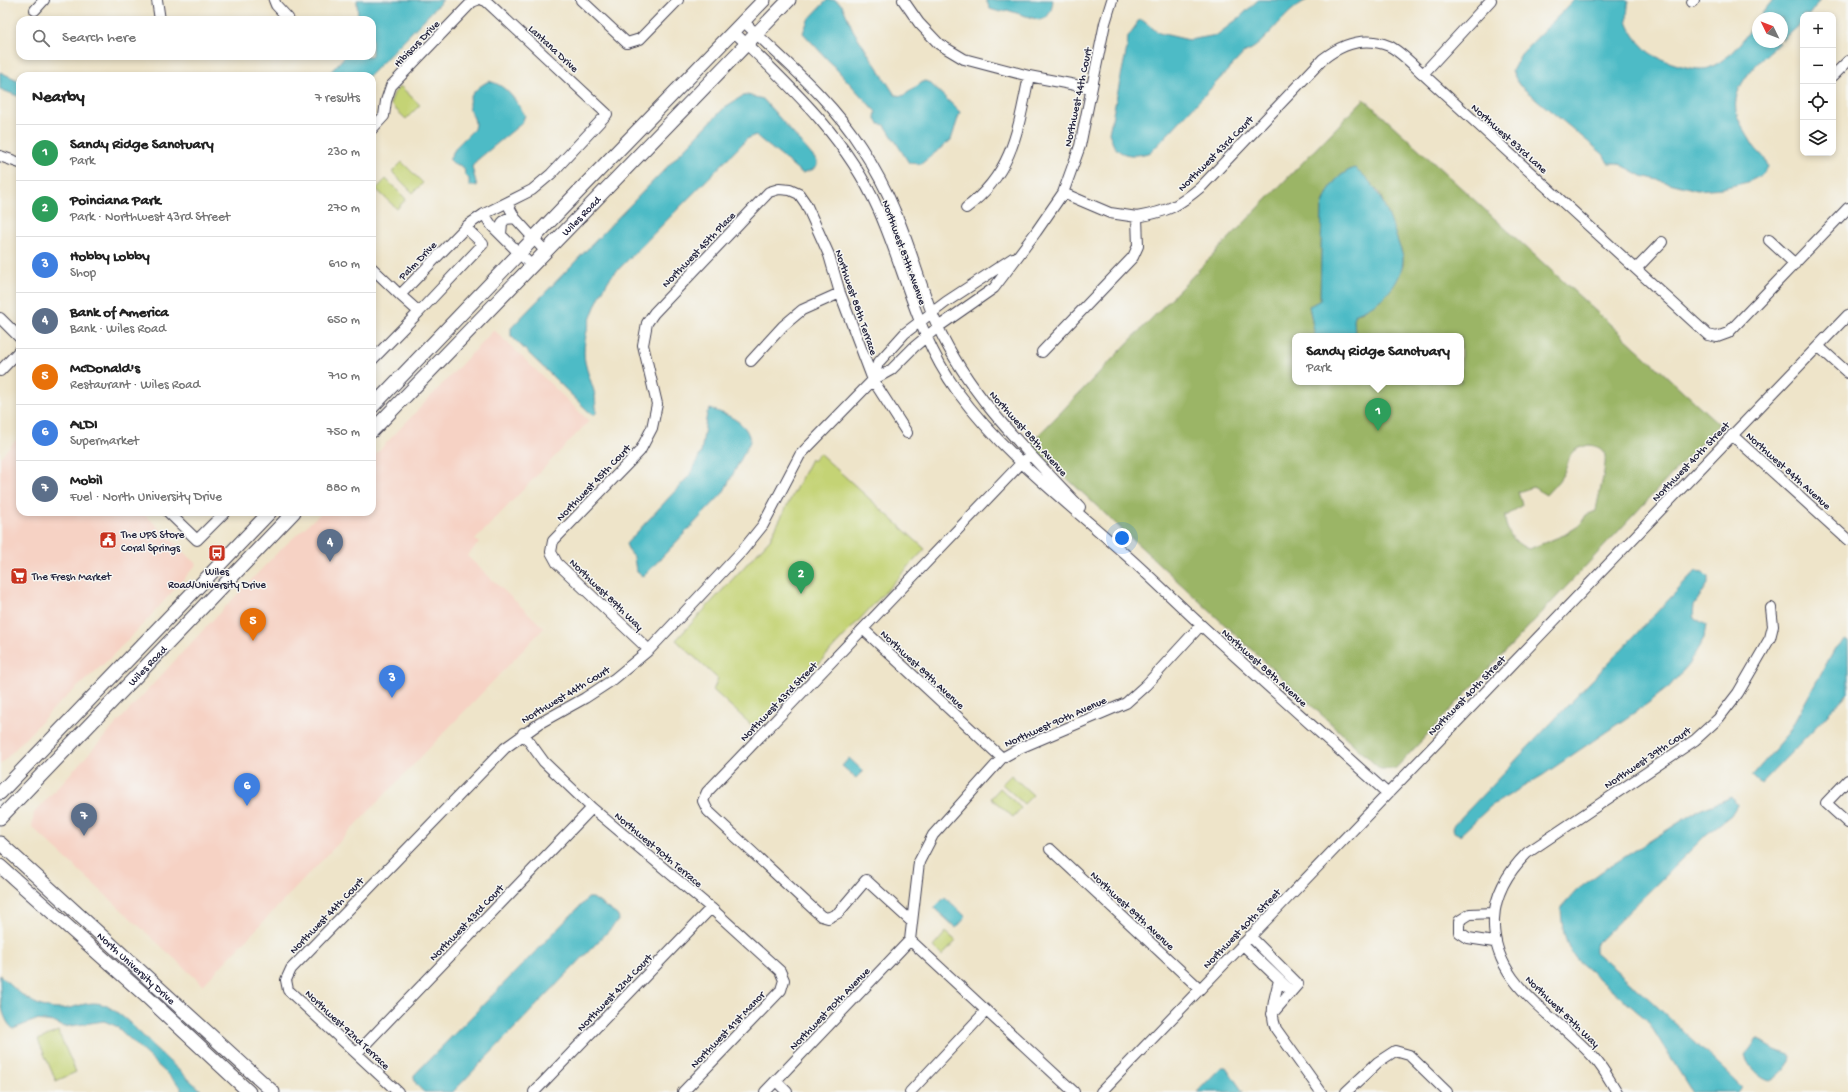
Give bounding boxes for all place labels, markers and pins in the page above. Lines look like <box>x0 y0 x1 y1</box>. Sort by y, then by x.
pin: 1 <box>1365 398 1391 431</box>
pin: 4 <box>317 529 343 562</box>
public building icon: The UPS Store Coral Springs <box>98 530 118 550</box>
place label: The UPS Store Coral Springs <box>120 530 185 555</box>
bus stop icon: Wiles Road/University Drive <box>207 543 227 563</box>
pin: 2 <box>788 561 814 594</box>
supermarket icon: The Fresh Market <box>9 566 29 586</box>
place label: Wiles Road/University Drive <box>168 567 266 592</box>
place label: The Fresh Market <box>31 572 112 584</box>
pin: 5 <box>240 608 266 641</box>
pin: 3 <box>379 665 405 698</box>
pin: 6 <box>234 773 260 806</box>
pin: 7 <box>71 803 97 836</box>

